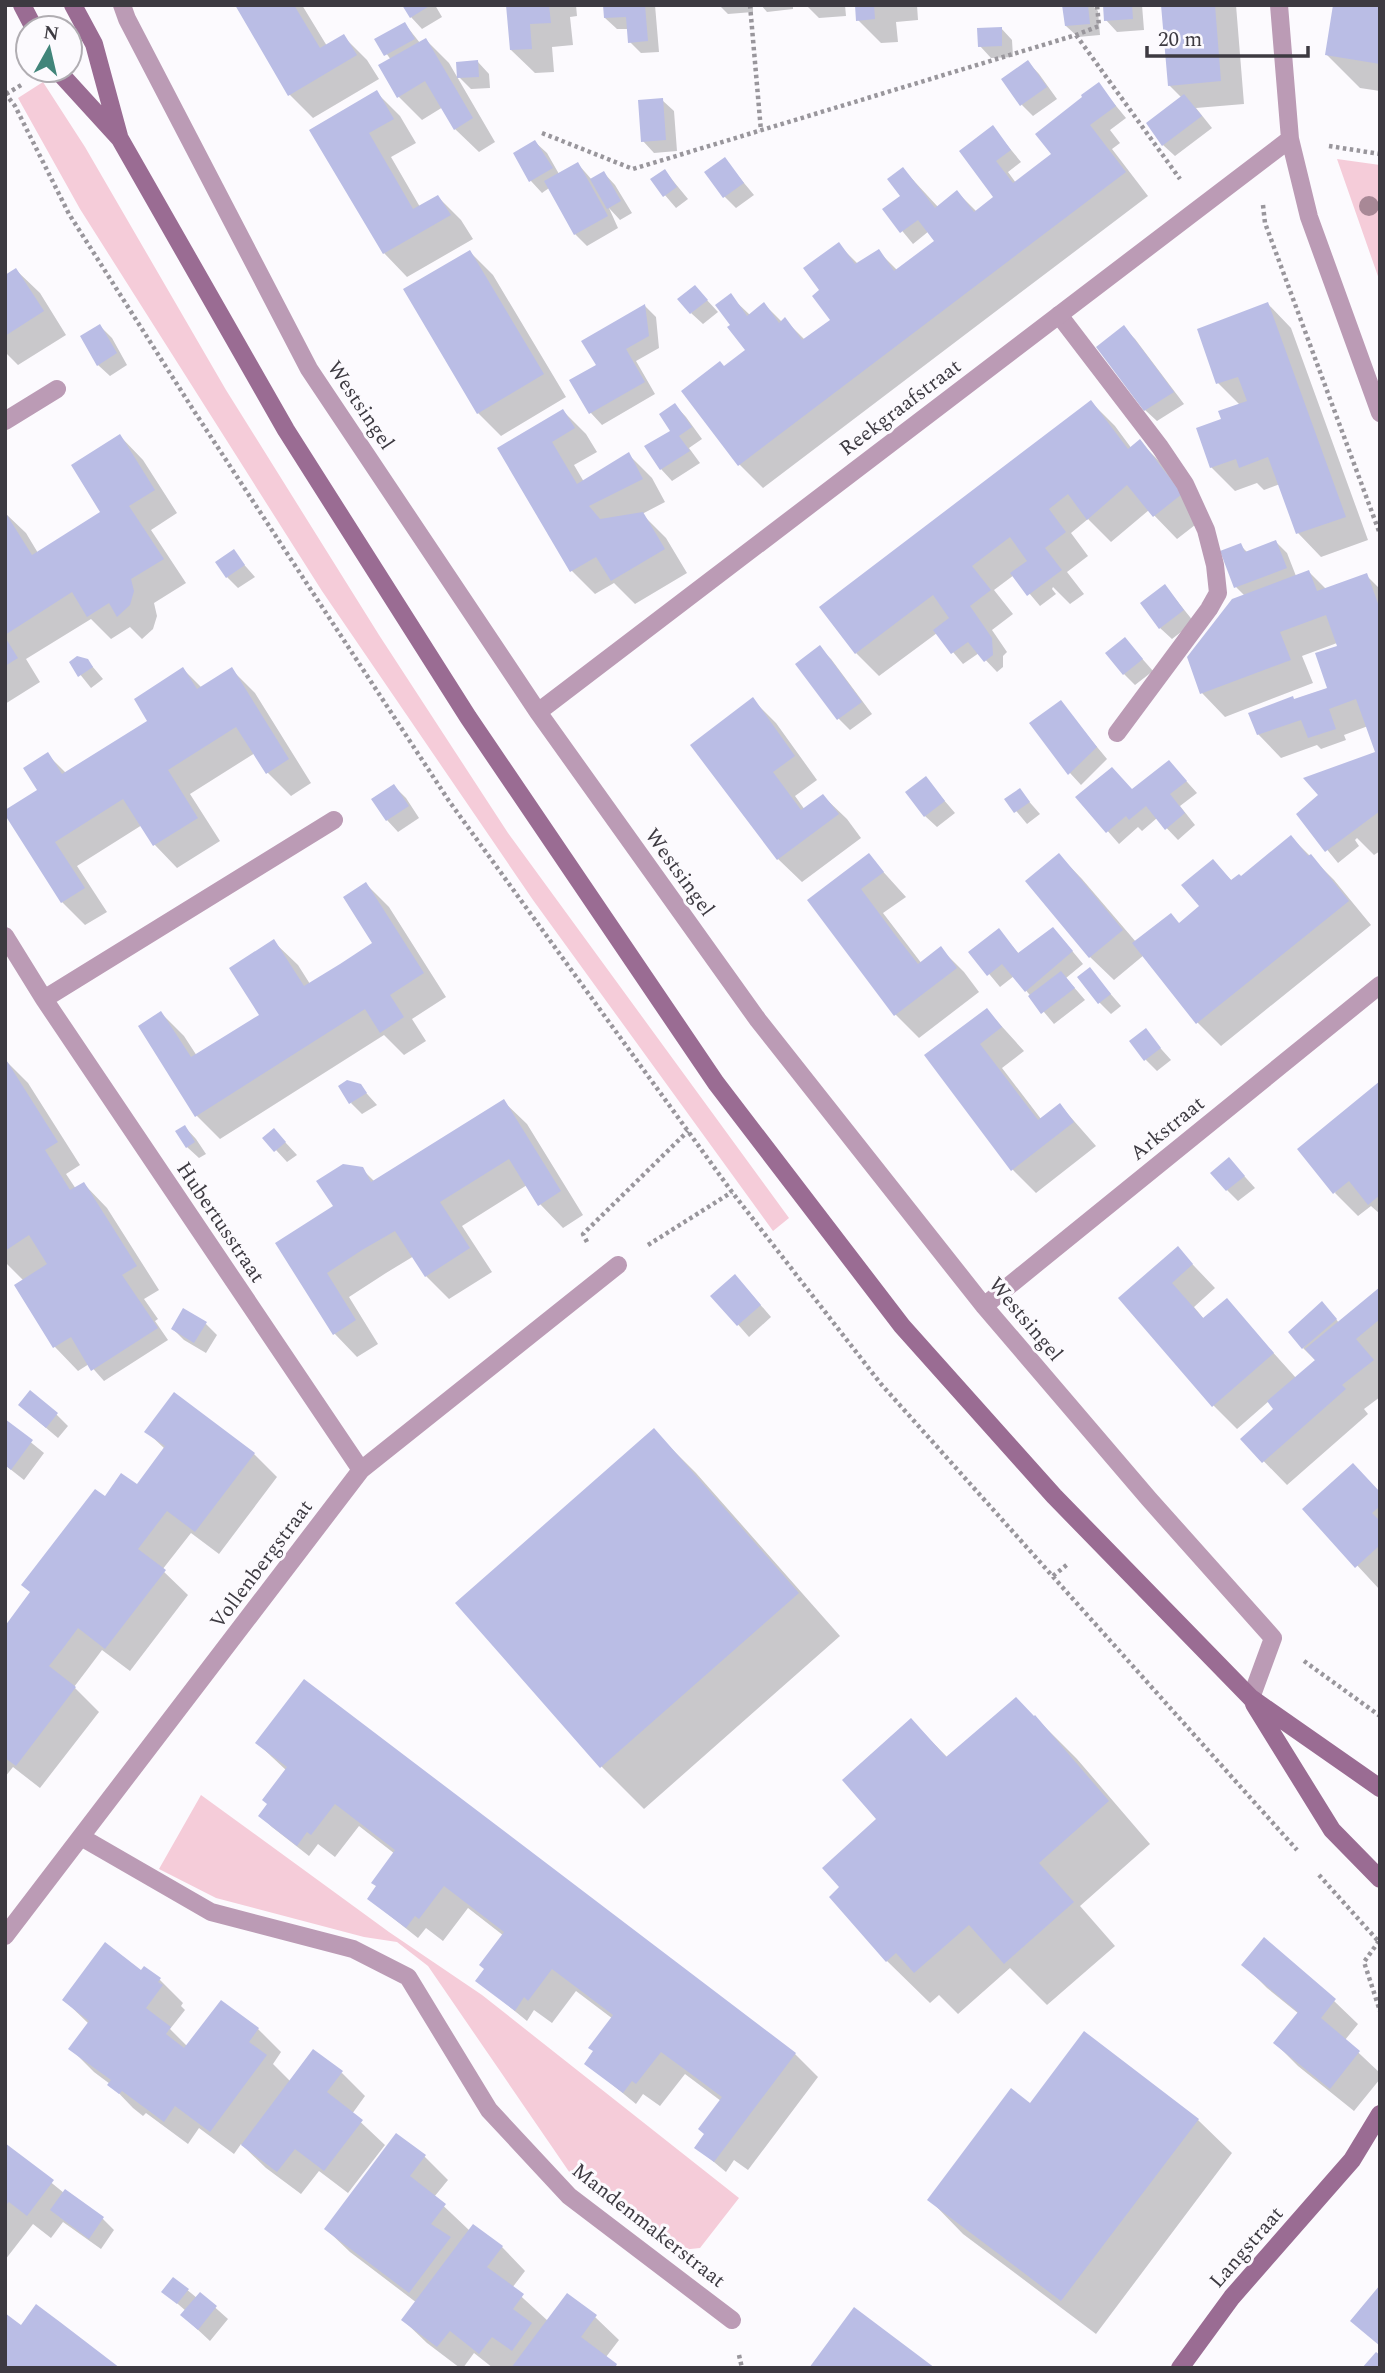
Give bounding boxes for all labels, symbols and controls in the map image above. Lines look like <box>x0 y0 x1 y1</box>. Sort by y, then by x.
north arrow <box>14 14 84 84</box>
scale bar <box>1147 14 1308 58</box>
text: N <box>41 18 61 49</box>
text: 20 m <box>1158 24 1202 56</box>
street label: Reekgraafstraat <box>833 351 968 464</box>
street label: Westsingel <box>318 354 402 457</box>
street label: Westsingel <box>636 822 722 923</box>
street label: Arkstraat <box>1123 1089 1212 1169</box>
street label: Hubertusstraat <box>168 1155 273 1290</box>
street label: Westsingel <box>980 1270 1070 1369</box>
street label: Vollenbergstraat <box>202 1493 321 1636</box>
street label: Mandenmakerstraat <box>565 2155 732 2296</box>
street label: Langstraat <box>1202 2199 1292 2296</box>

